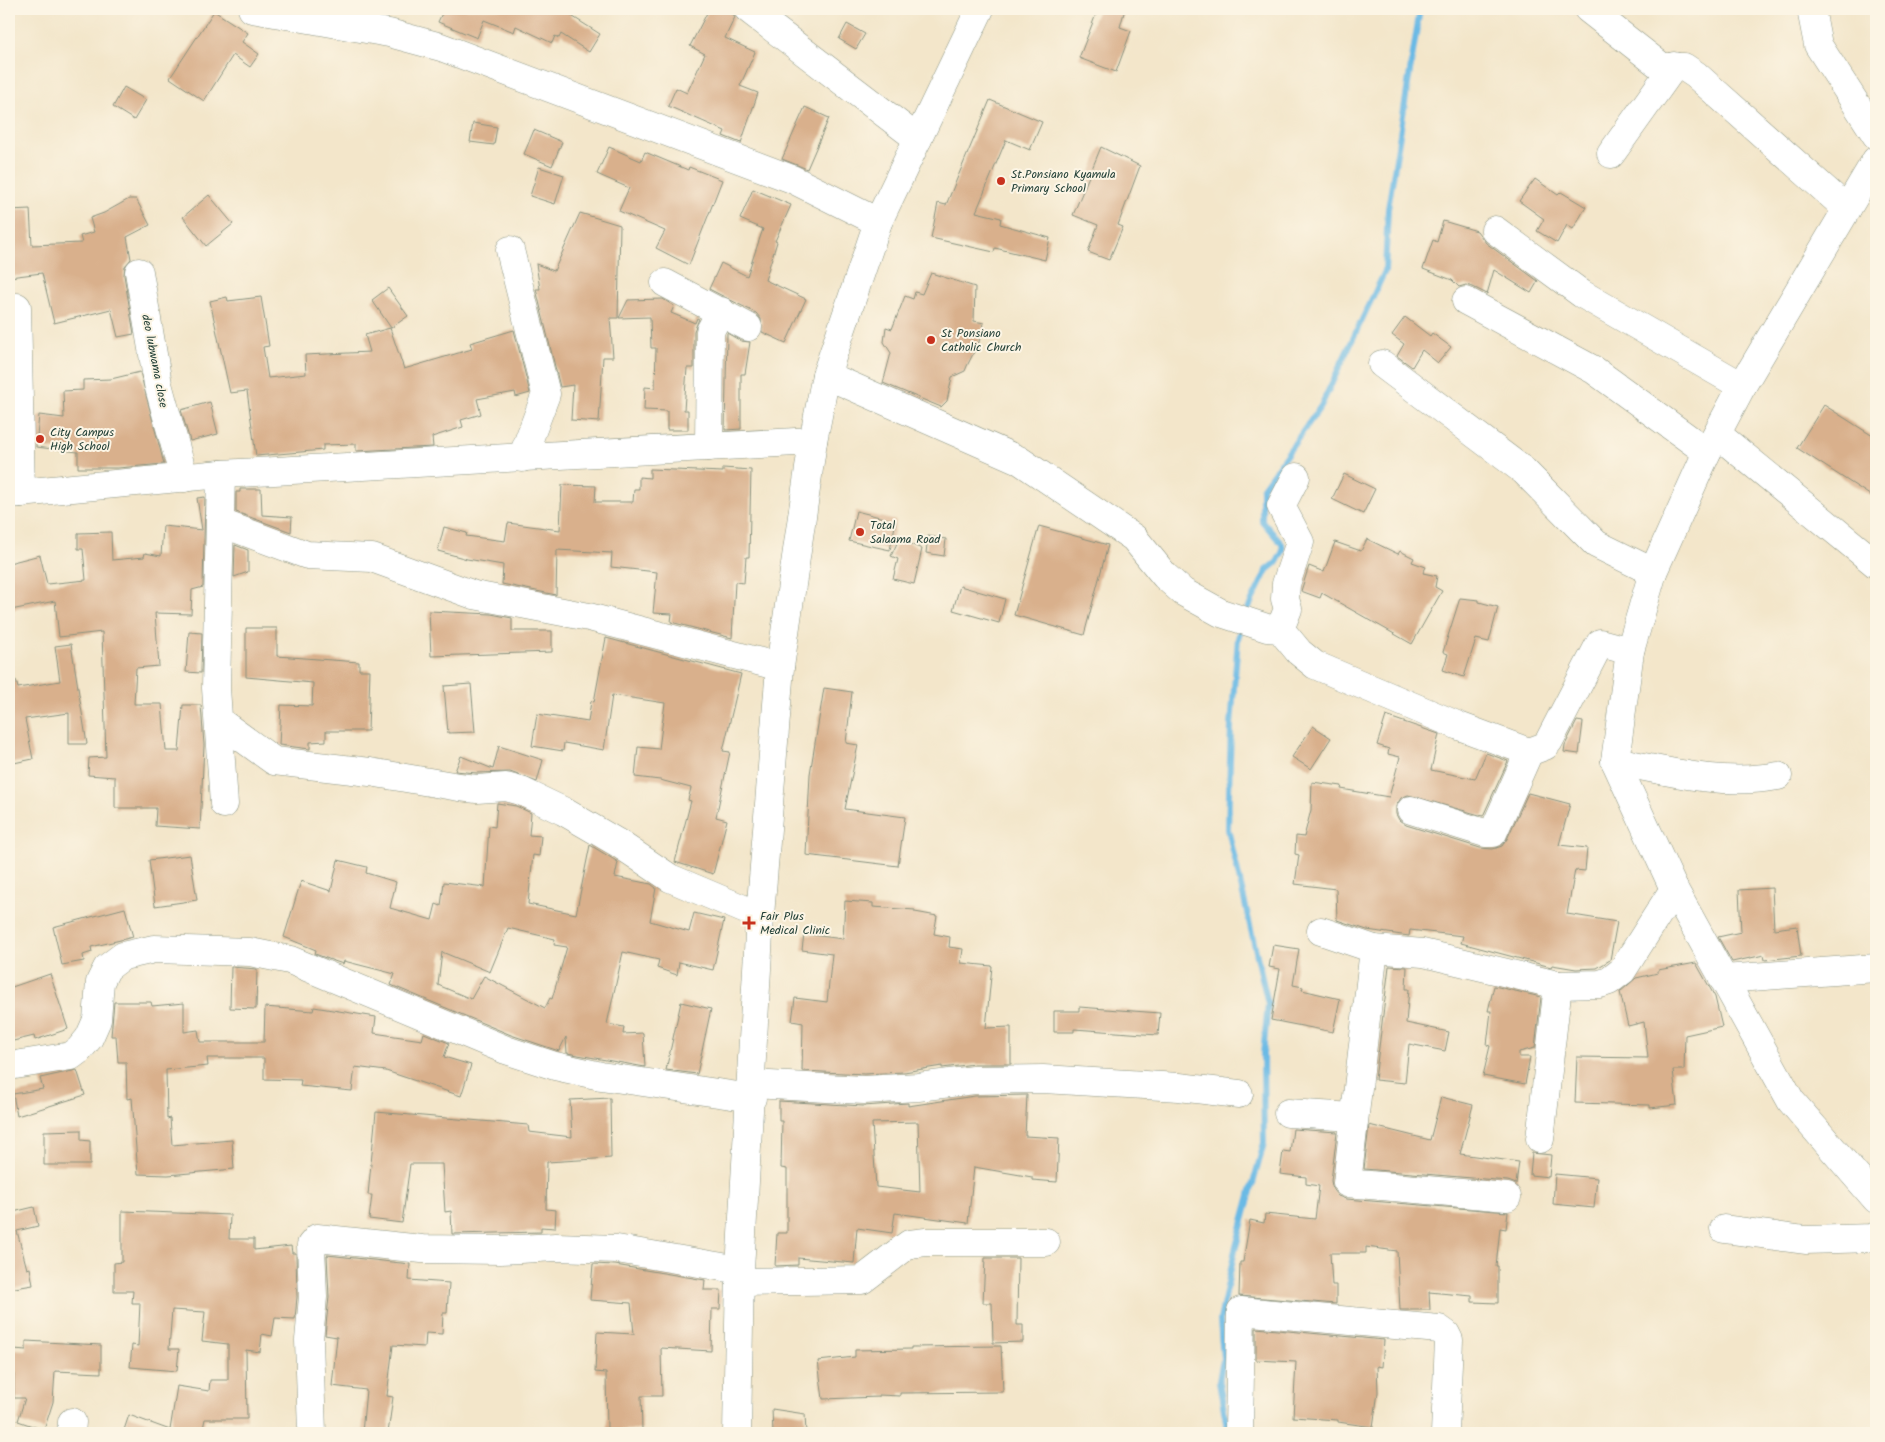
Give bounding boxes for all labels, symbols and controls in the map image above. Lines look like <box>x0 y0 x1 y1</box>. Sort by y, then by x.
place label: St.Ponsiano Kyamula Primary School <box>1011 165 1116 198</box>
marker: St.Ponsiano Kyamula Primary School <box>995 175 1007 187</box>
street label: deo lubwama close <box>136 313 173 410</box>
place label: St Ponsiano Catholic Church <box>941 324 1021 357</box>
marker: St Ponsiano Catholic Church <box>925 334 937 346</box>
place label: City Campus High School <box>50 423 114 456</box>
marker: City Campus High School <box>34 433 46 445</box>
place label: Total Salaama Road <box>870 516 941 549</box>
marker: Total Salaama Road <box>854 526 866 538</box>
place label: Fair Plus Medical Clinic <box>760 907 830 940</box>
marker: Fair Plus Medical Clinic <box>742 916 756 930</box>

